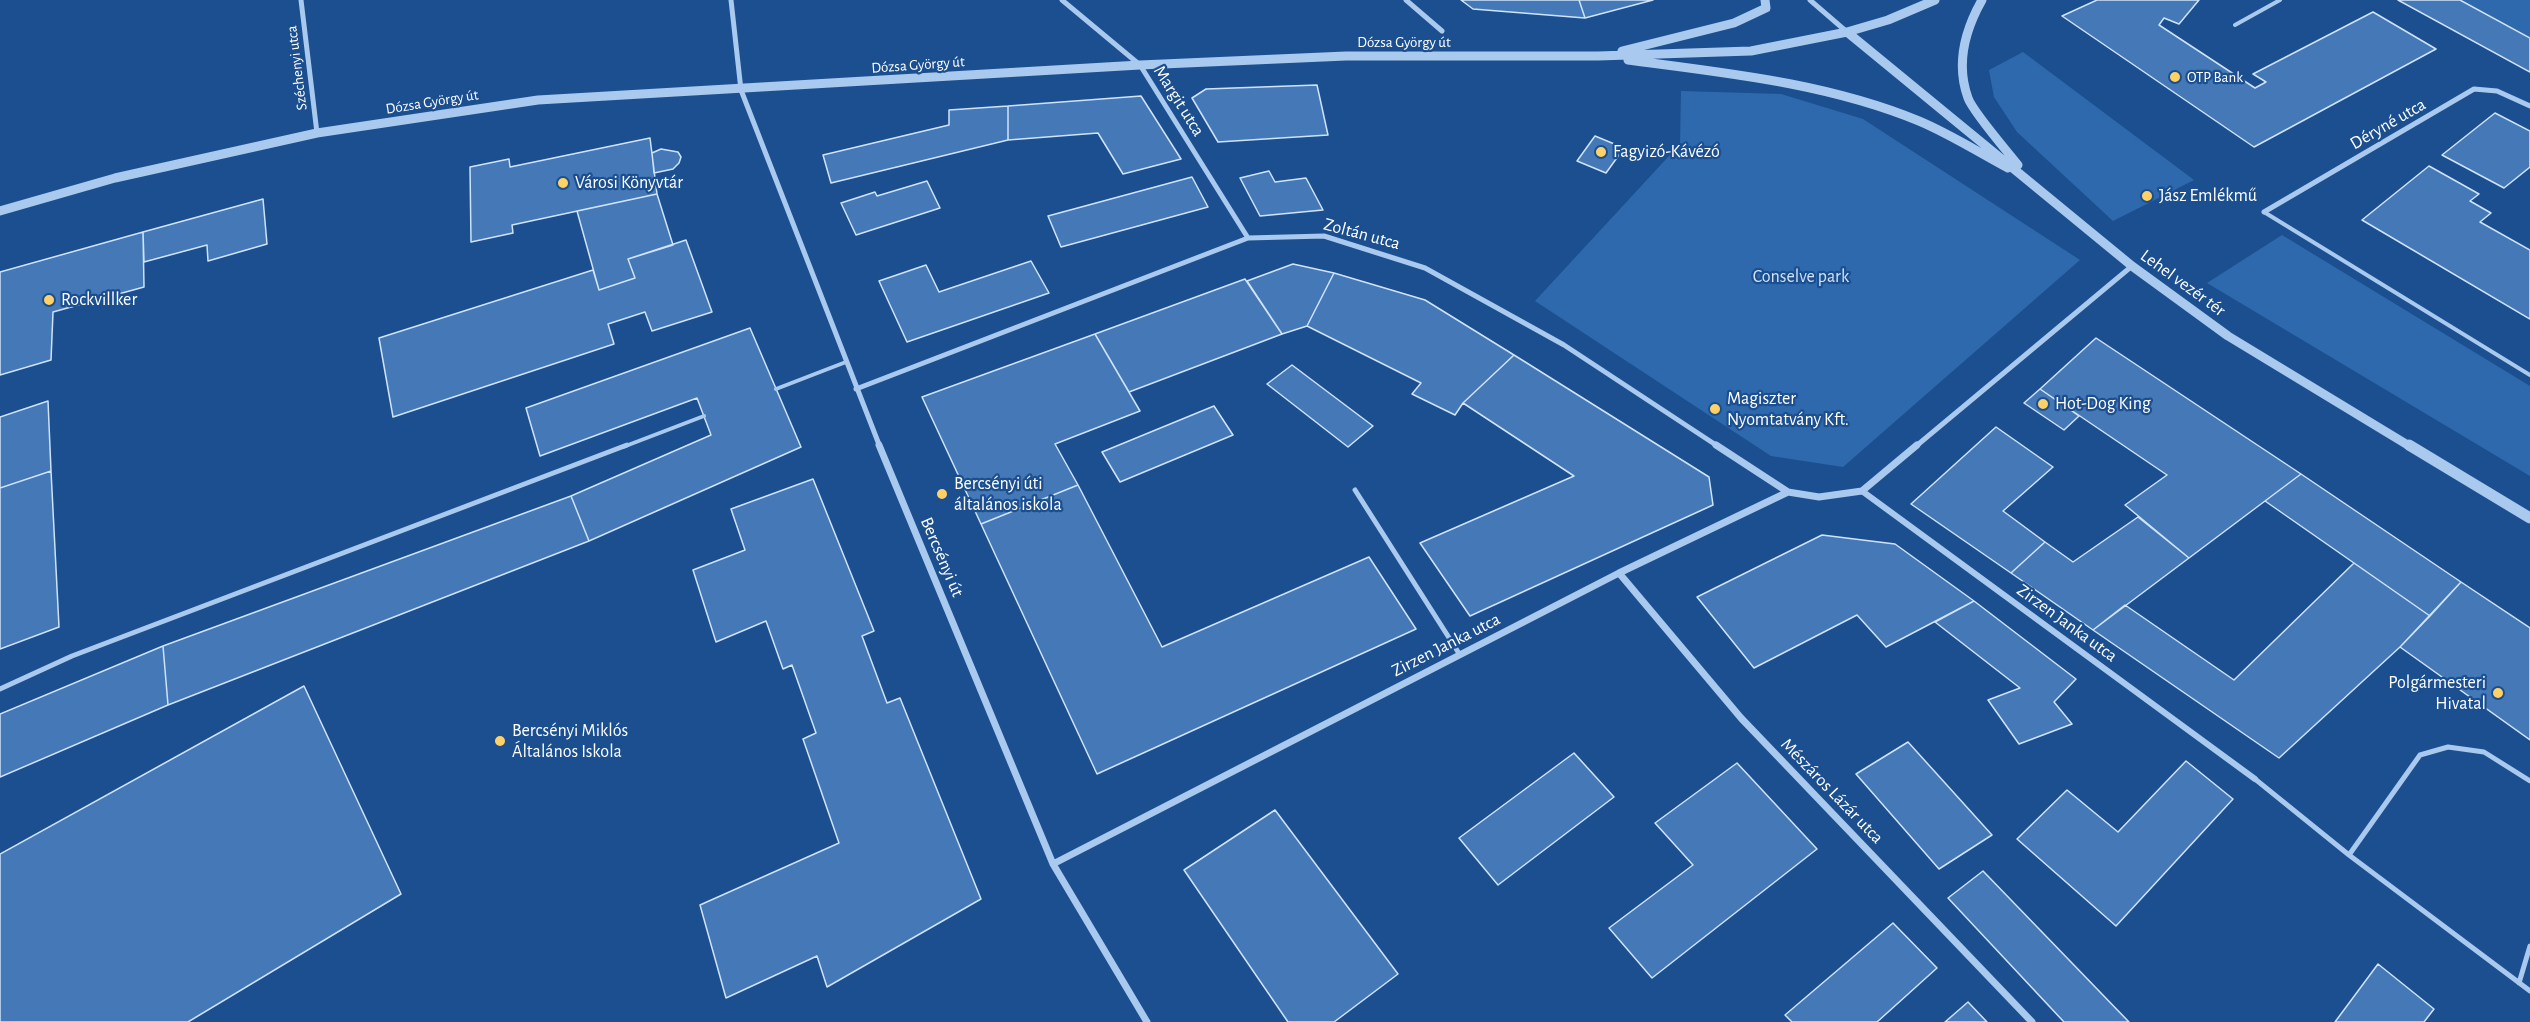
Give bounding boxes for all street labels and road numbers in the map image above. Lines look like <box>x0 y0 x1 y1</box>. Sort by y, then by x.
street label: Széchenyi utca <box>283 25 311 111</box>
street label: Dózsa György út <box>1357 33 1451 51</box>
street label: Dózsa György út <box>871 53 965 77</box>
street label: Margit utca <box>1149 62 1209 140</box>
street label: Dózsa György út <box>384 86 480 118</box>
street label: Déryné utca <box>2346 94 2430 154</box>
street label: Zoltán utca <box>1321 213 1403 255</box>
street label: Lehel vezér tér <box>2136 245 2230 321</box>
street label: Bercsényi út <box>916 514 968 600</box>
street label: Zirzen Janka utca <box>2013 579 2121 667</box>
street label: Zirzen Janka utca <box>1388 608 1504 682</box>
street label: Mészáros Lázár utca <box>1776 734 1888 848</box>

